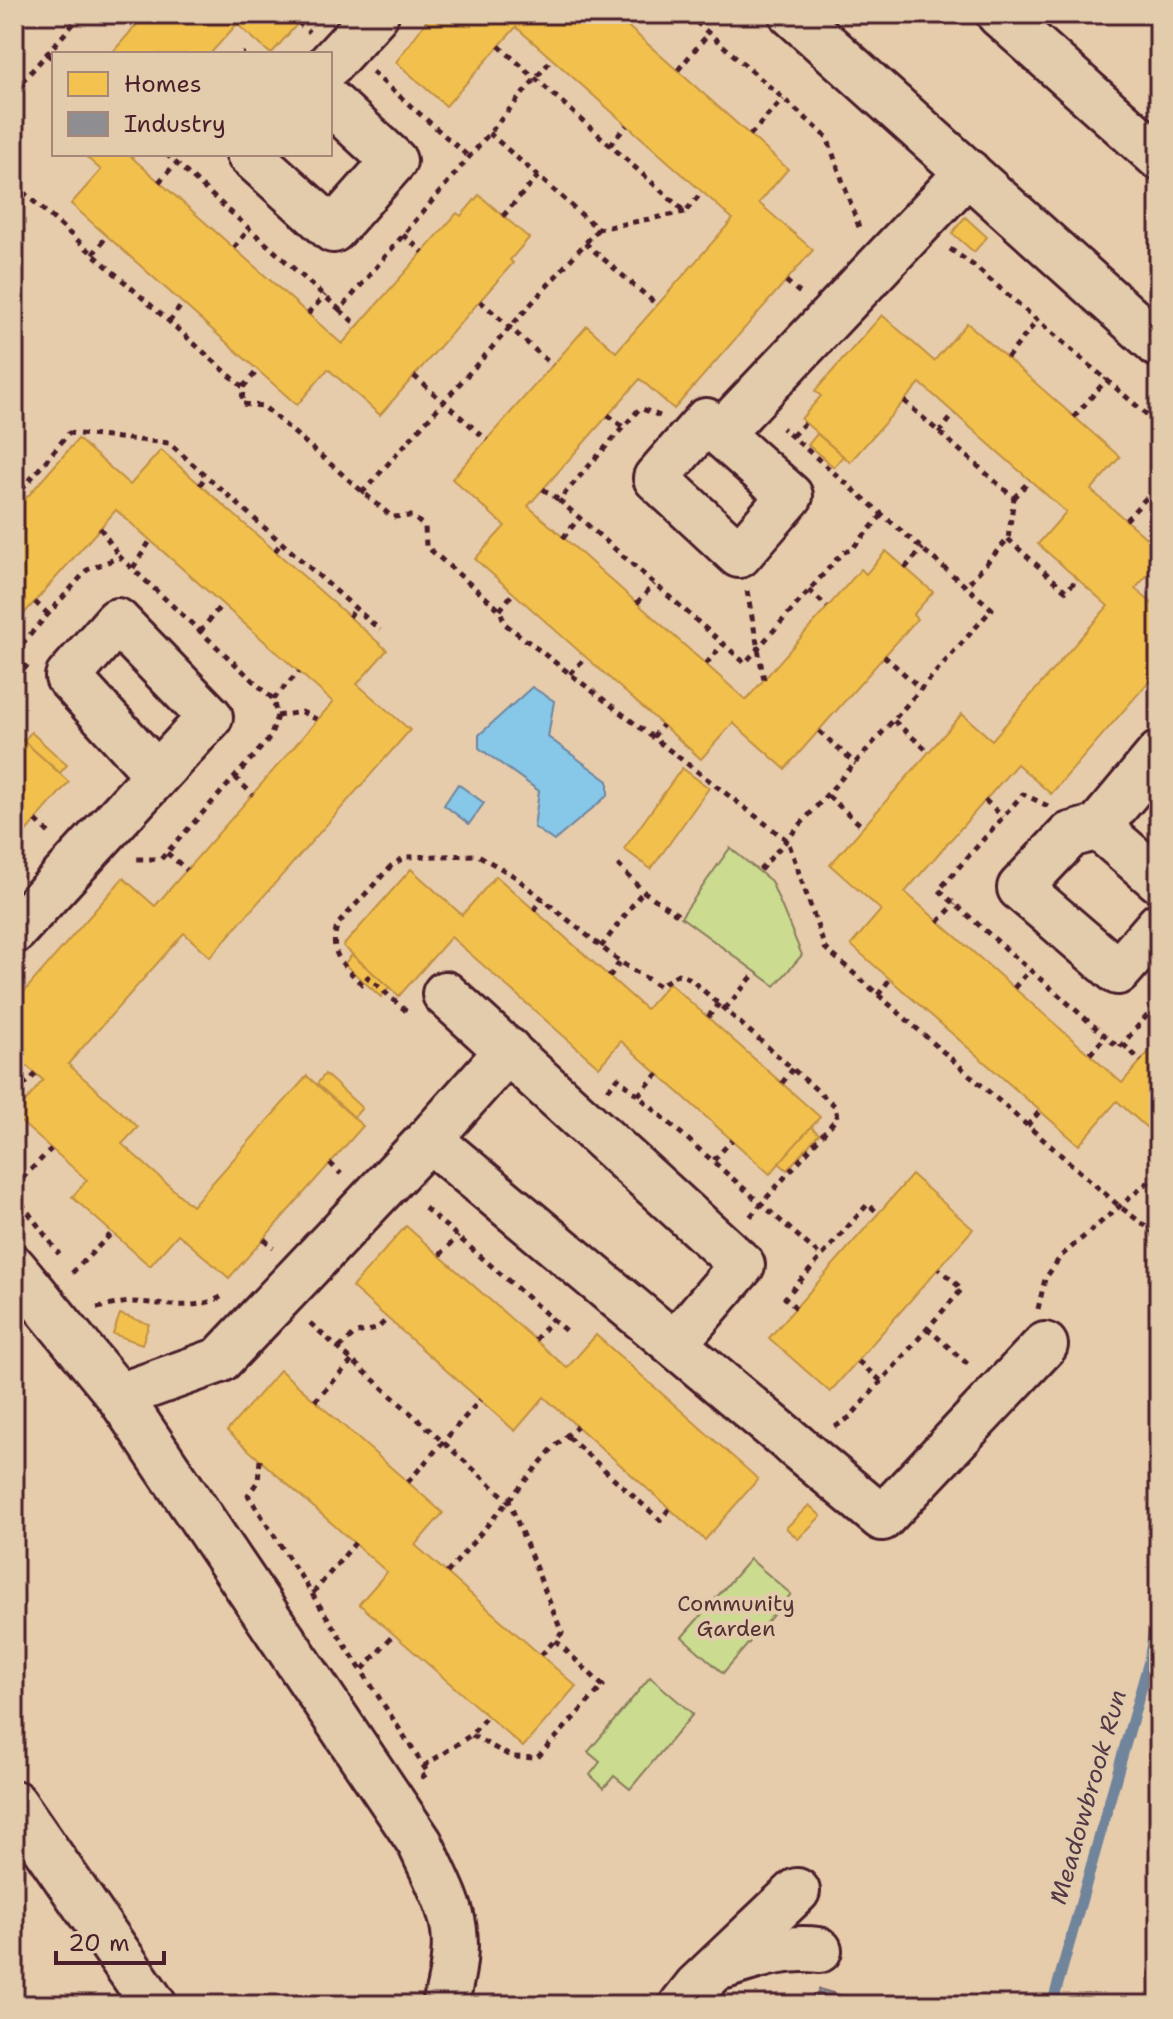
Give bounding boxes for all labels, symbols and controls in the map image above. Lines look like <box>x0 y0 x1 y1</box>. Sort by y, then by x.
legend <box>52 52 332 156</box>
text: Homes <box>124 68 202 100</box>
text: Industry <box>124 108 226 140</box>
park label: Community Garden <box>677 1589 795 1643</box>
water label: Meadowbrook Run <box>1042 1686 1134 1908</box>
scale bar <box>56 1915 164 1965</box>
text: 20 m <box>68 1927 130 1959</box>

